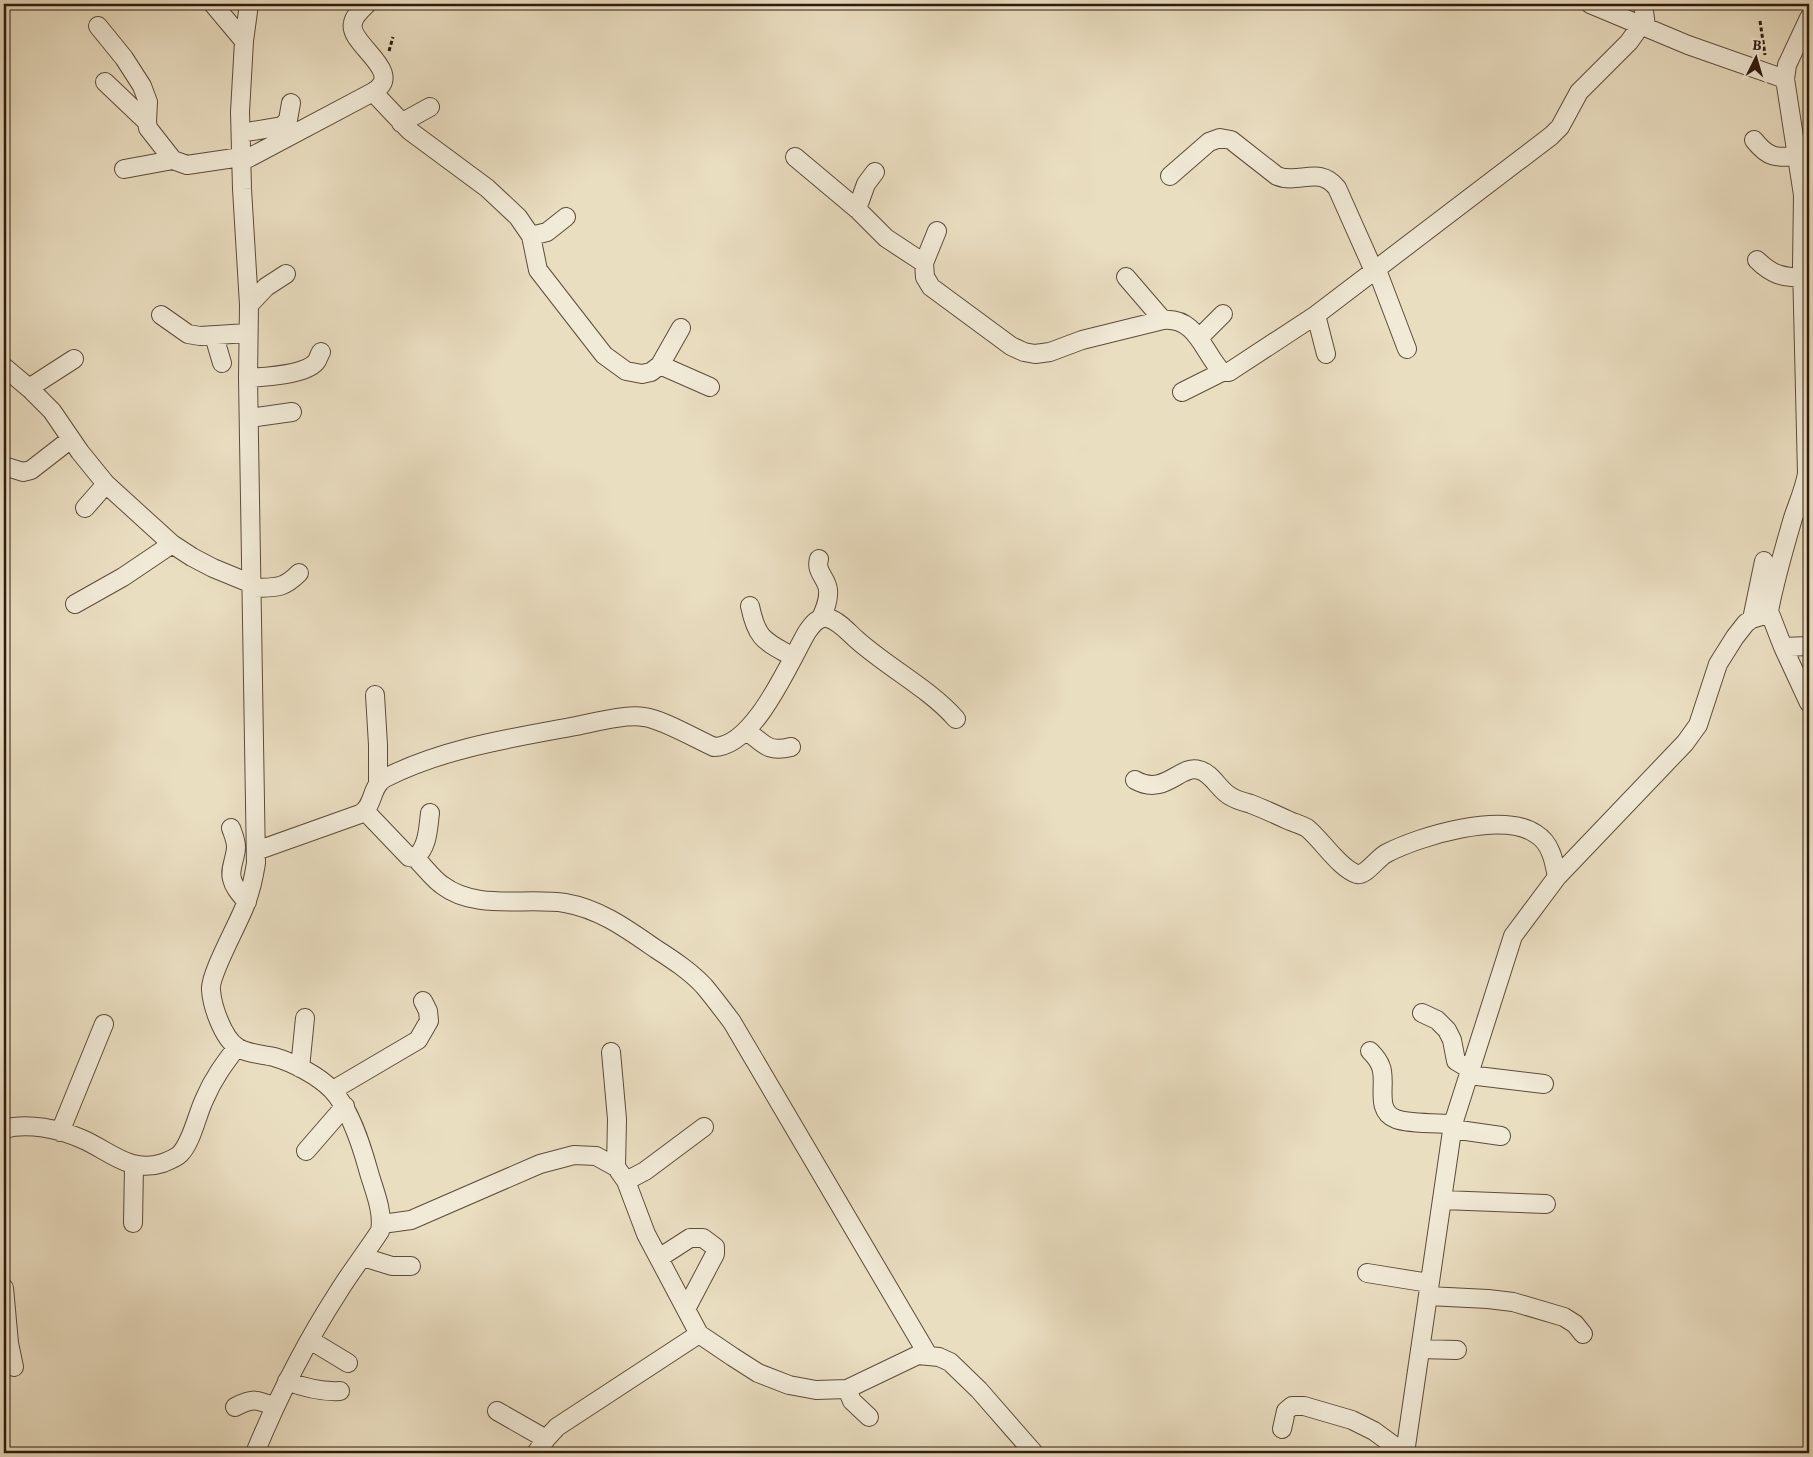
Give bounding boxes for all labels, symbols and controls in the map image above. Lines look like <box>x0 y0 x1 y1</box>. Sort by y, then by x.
north arrow <box>1730 32 1780 82</box>
text: B <box>1751 37 1763 56</box>

